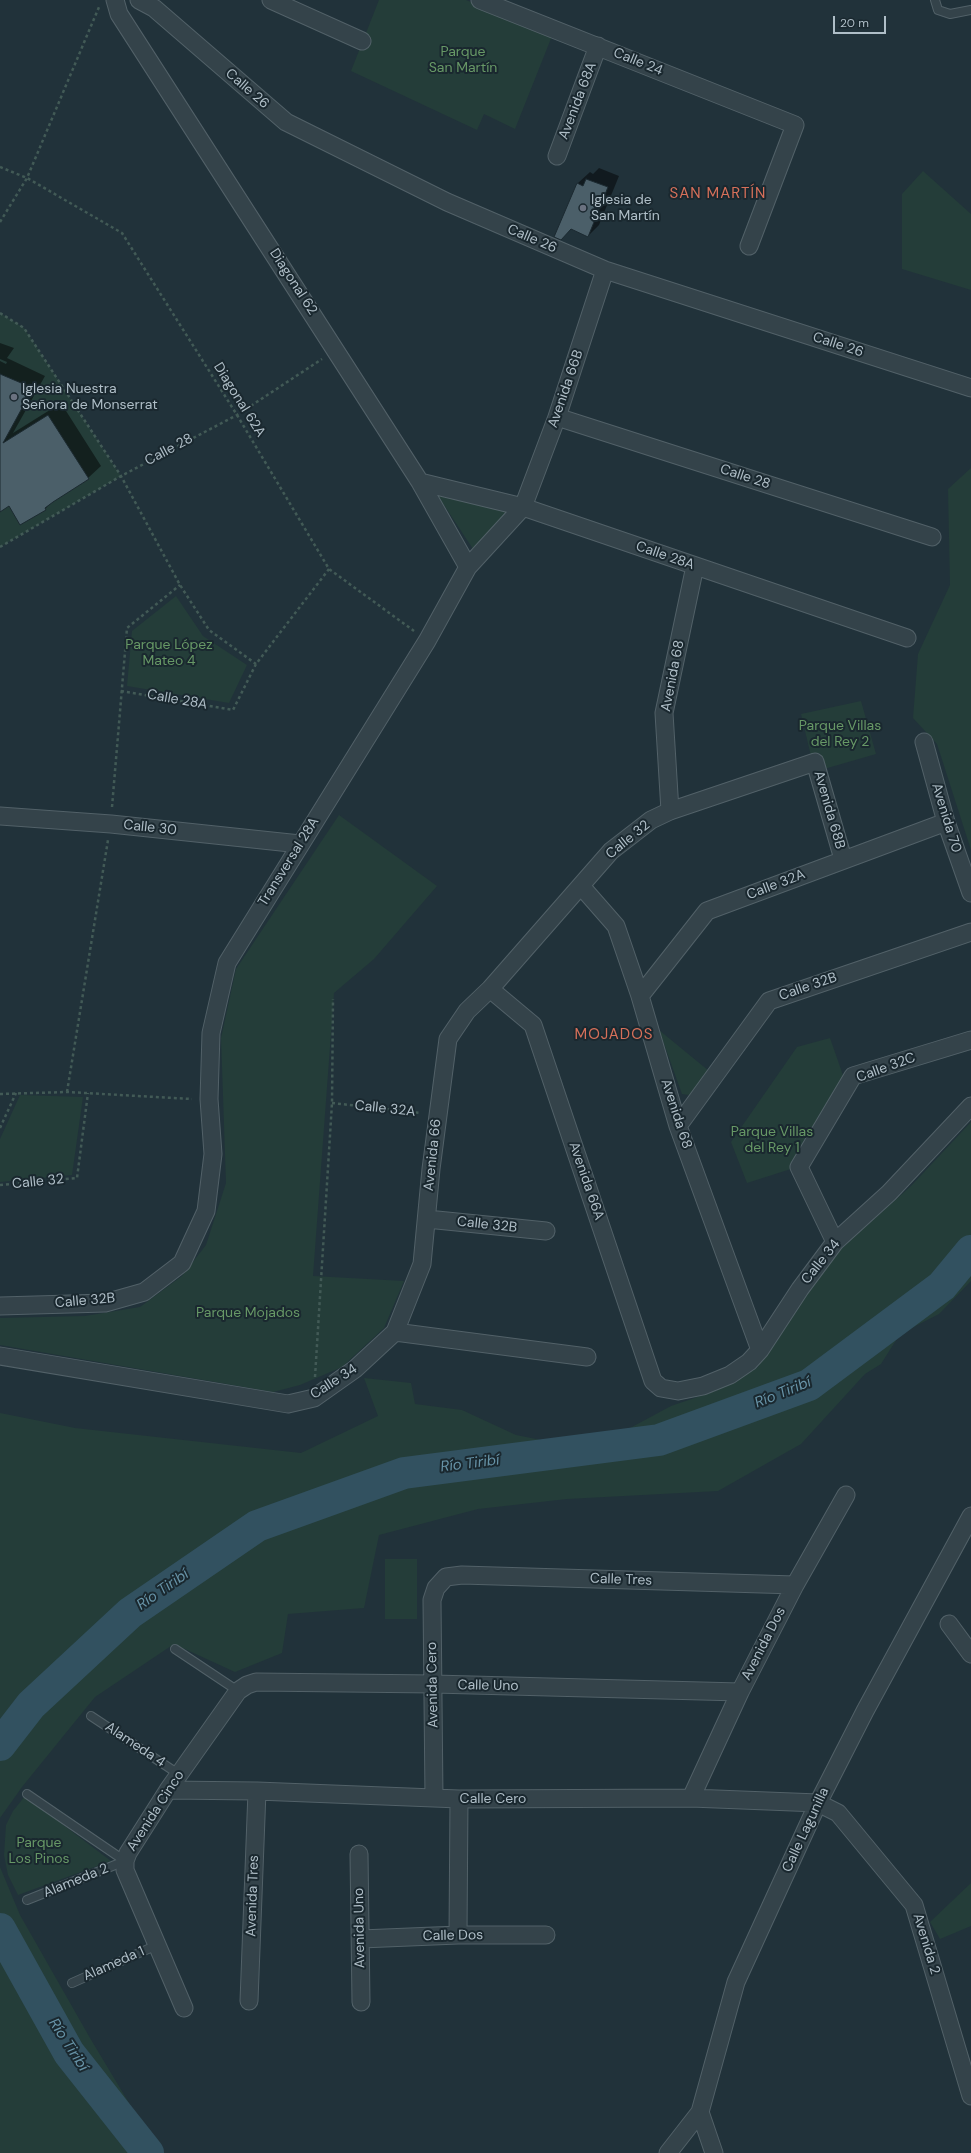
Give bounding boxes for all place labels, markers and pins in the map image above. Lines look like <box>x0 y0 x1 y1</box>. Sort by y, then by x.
place label: Iglesia de San Martín <box>591 192 660 224</box>
marker: Iglesia de San Martín <box>578 203 588 213</box>
place label: Iglesia Nuestra Señora de Monserrat <box>22 381 158 414</box>
marker: Iglesia Nuestra Señora de Monserrat <box>9 392 19 402</box>

